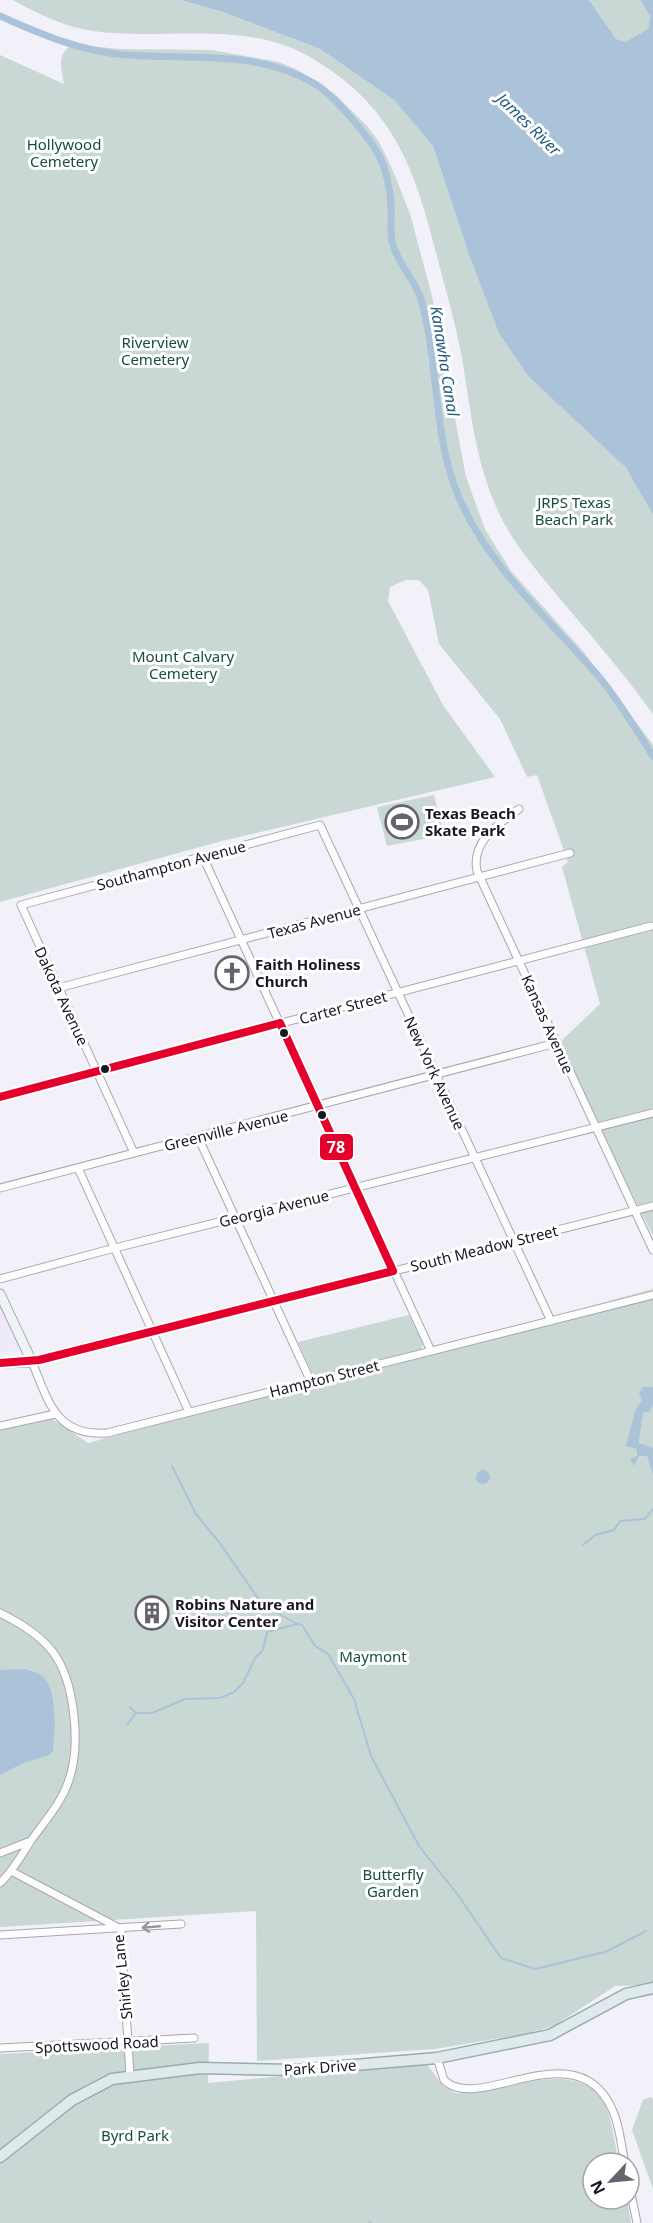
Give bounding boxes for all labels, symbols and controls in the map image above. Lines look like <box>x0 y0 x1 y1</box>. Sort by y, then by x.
water label: James River <box>490 86 566 161</box>
park label: Hollywood Cemetery <box>27 134 101 171</box>
water label: Kanawha Canal <box>425 304 465 419</box>
park label: Riverview Cemetery <box>121 332 189 369</box>
park label: JRPS Texas Beach Park <box>535 492 613 529</box>
park label: Mount Calvary Cemetery <box>132 646 234 683</box>
place label: Texas Beach Skate Park <box>425 803 516 840</box>
sports icon: Texas Beach Skate Park <box>384 804 420 840</box>
street label: Southampton Avenue <box>94 836 248 894</box>
street label: Texas Avenue <box>265 899 363 943</box>
street label: Dakota Avenue <box>30 943 94 1049</box>
place label: Faith Holiness Church <box>255 954 360 991</box>
church icon: Faith Holiness Church <box>214 955 250 991</box>
street label: Kansas Avenue <box>517 971 579 1077</box>
street label: Carter Street <box>297 986 390 1028</box>
street label: New York Avenue <box>400 1013 470 1133</box>
unlabelled marker <box>278 1027 290 1039</box>
unlabelled marker <box>99 1063 111 1075</box>
street label: Greenville Avenue <box>162 1105 290 1155</box>
unlabelled marker <box>316 1109 328 1121</box>
line badge: 78 <box>319 1133 354 1161</box>
text: 78 <box>327 1136 345 1158</box>
street label: Georgia Avenue <box>217 1185 331 1231</box>
street label: South Meadow Street <box>408 1220 560 1276</box>
street label: Hampton Street <box>267 1355 381 1401</box>
place label: Robins Nature and Visitor Center <box>175 1594 314 1631</box>
building icon: Robins Nature and Visitor Center <box>134 1595 170 1631</box>
park label: Maymont <box>339 1646 407 1666</box>
park label: Butterfly Garden <box>362 1864 424 1901</box>
one-way arrow <box>141 1922 161 1933</box>
street label: Shirley Lane <box>108 1934 136 2020</box>
street label: Spottswood Road <box>35 2031 159 2057</box>
street label: Park Drive <box>283 2054 357 2080</box>
park label: Byrd Park <box>101 2125 169 2145</box>
north arrow <box>581 2151 641 2211</box>
text: N <box>585 2177 610 2198</box>

